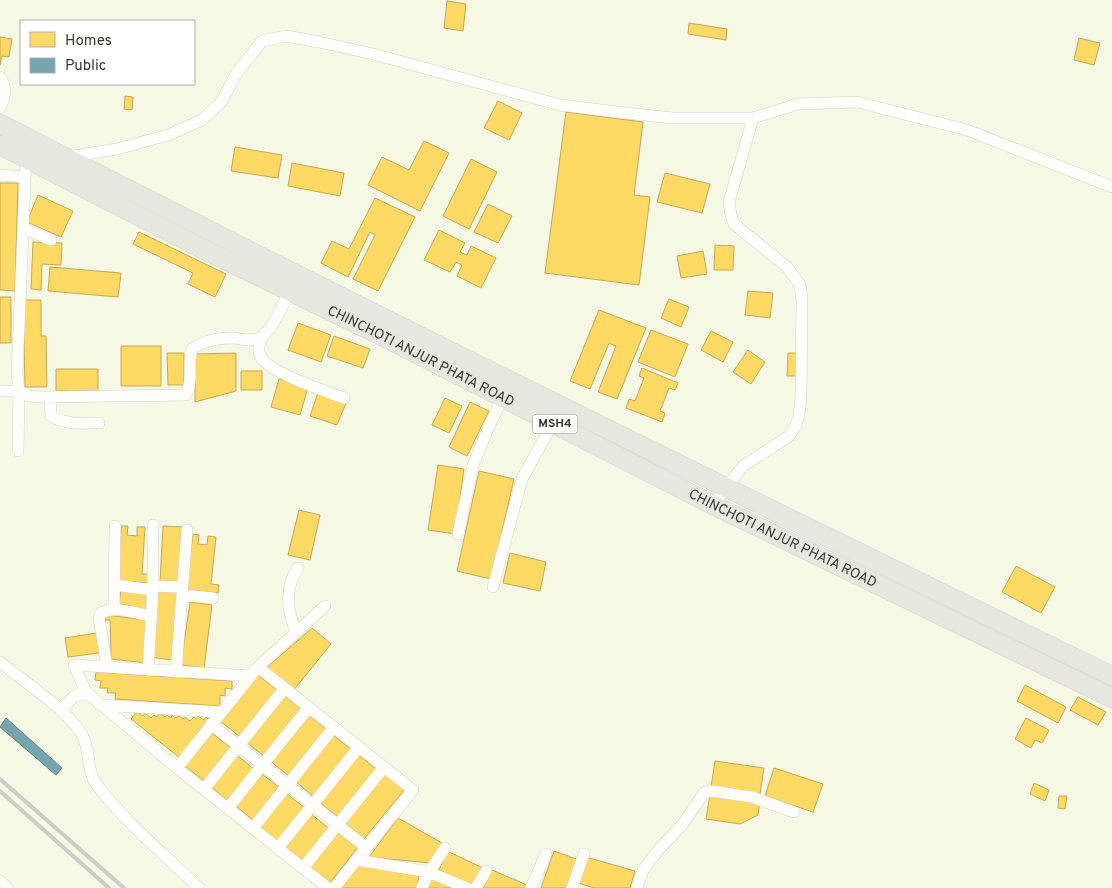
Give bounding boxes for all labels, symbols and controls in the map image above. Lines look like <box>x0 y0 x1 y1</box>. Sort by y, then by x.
legend <box>20 20 195 85</box>
text: Homes <box>65 32 112 51</box>
text: Public <box>65 57 106 76</box>
street label: CHINCHOTI ANJUR PHATA ROAD <box>325 302 517 411</box>
road number: MSH4 <box>532 414 578 434</box>
street label: CHINCHOTI ANJUR PHATA ROAD <box>686 485 880 591</box>

